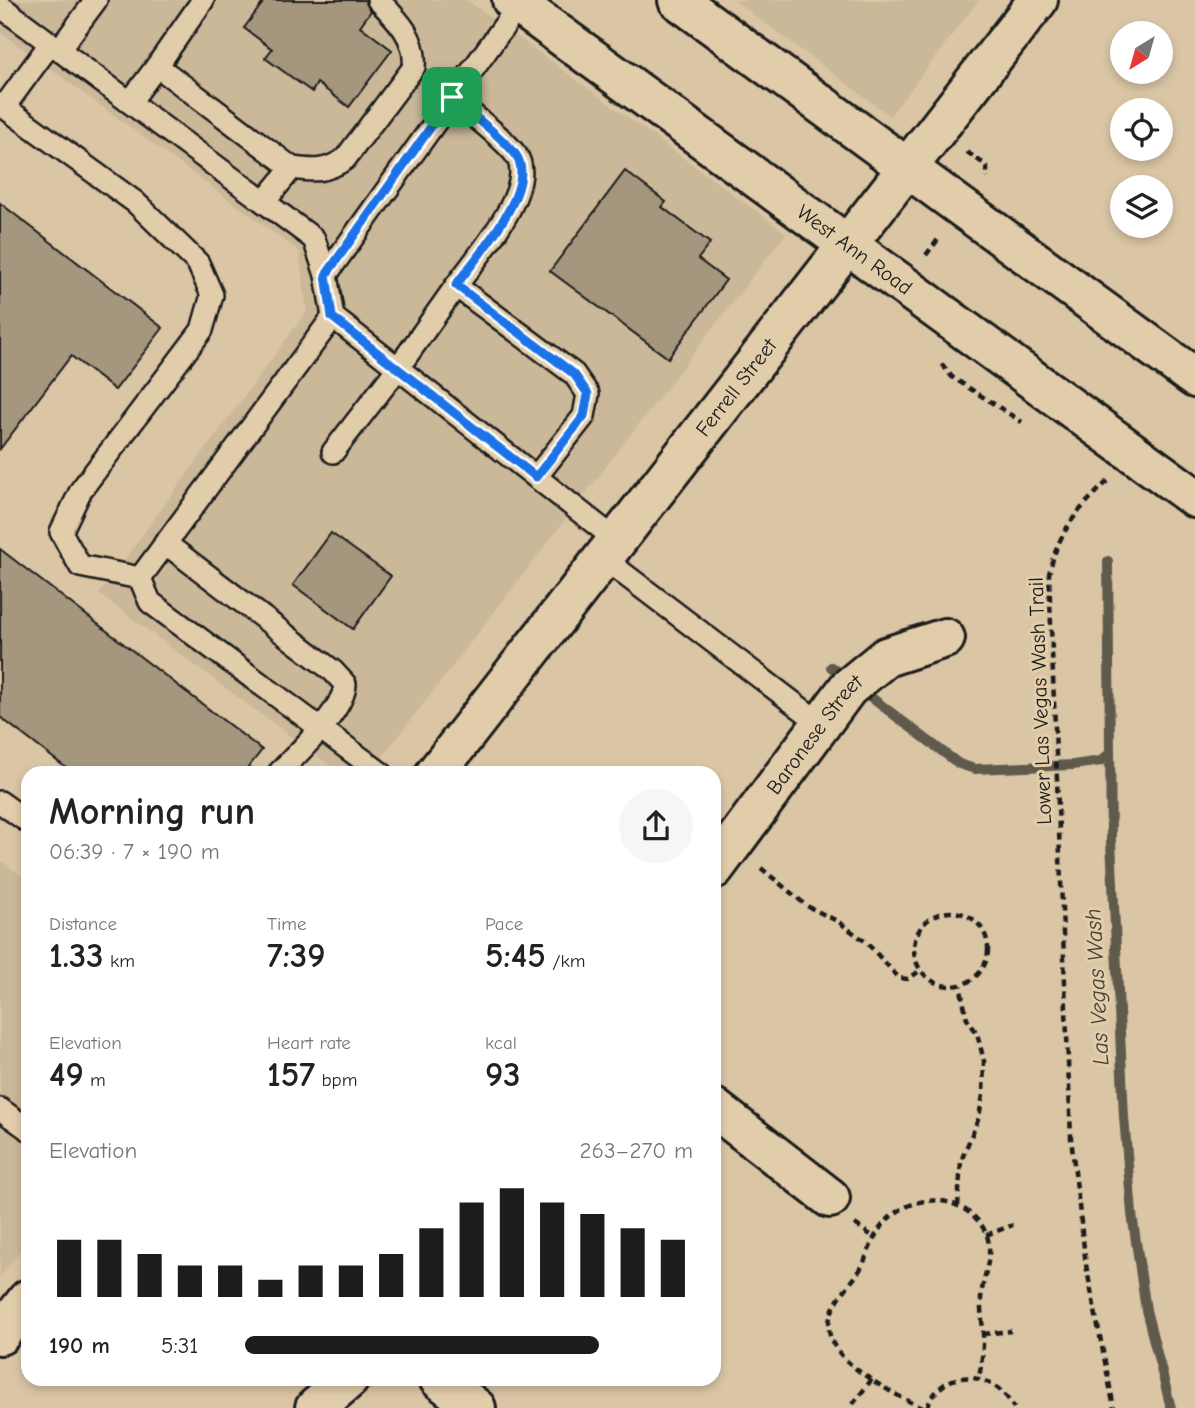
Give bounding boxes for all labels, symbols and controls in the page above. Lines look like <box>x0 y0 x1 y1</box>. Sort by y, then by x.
north arrow <box>1110 21 1172 84</box>
map controls <box>1110 21 1173 238</box>
pin <box>422 67 482 127</box>
icon: arrive <box>433 78 471 116</box>
button: locate <box>1110 98 1173 161</box>
button: layers <box>1110 175 1173 238</box>
street label: West Ann Road <box>792 200 917 300</box>
street label: Ferrell Street <box>691 333 782 441</box>
street label: Lower Las Vegas Wash Trail <box>1024 577 1056 825</box>
street label: Baronese Street <box>761 669 868 799</box>
button: share <box>619 789 693 863</box>
text: Morning run <box>49 790 255 834</box>
text: 06:39 · 7 × 190 m <box>49 838 220 865</box>
water label: Las Vegas Wash <box>1079 908 1115 1066</box>
text: Distance <box>49 913 117 935</box>
text: Time <box>267 913 306 935</box>
text: Pace <box>485 913 523 935</box>
text: 1.33 <box>49 935 104 976</box>
text: 7:39 <box>267 935 326 976</box>
text: 5:45 <box>485 935 546 976</box>
text: km <box>104 950 135 972</box>
text: /km <box>546 950 585 972</box>
text: Elevation <box>49 1032 122 1054</box>
text: Heart rate <box>267 1032 351 1054</box>
text: kcal <box>485 1032 517 1054</box>
text: 49 <box>49 1054 84 1095</box>
text: 157 <box>267 1054 315 1095</box>
text: 93 <box>485 1054 521 1095</box>
text: m <box>84 1069 106 1091</box>
text: bpm <box>315 1069 357 1091</box>
text: Elevation <box>49 1137 137 1164</box>
text: 263–270 m <box>579 1137 693 1164</box>
text: 190 m <box>49 1332 110 1359</box>
text: 5:31 <box>161 1332 198 1359</box>

